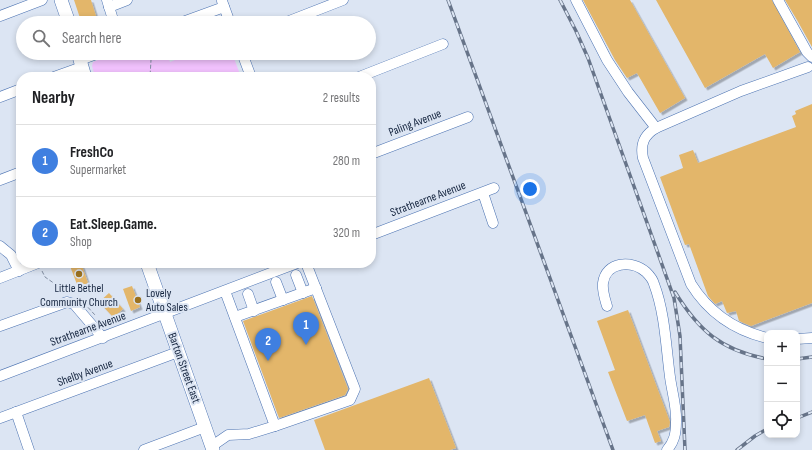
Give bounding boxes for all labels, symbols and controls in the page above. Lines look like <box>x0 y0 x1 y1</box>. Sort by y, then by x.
search box <box>16 16 376 60</box>
icon: search <box>30 27 52 49</box>
text: Search here <box>62 29 122 48</box>
text: Nearby <box>32 88 75 108</box>
text: 2 results <box>323 90 360 106</box>
street label: Paling Avenue <box>386 106 444 140</box>
text: FreshCo <box>70 143 114 162</box>
text: 1 <box>42 153 48 169</box>
text: 280 m <box>333 153 360 169</box>
text: Supermarket <box>70 162 126 178</box>
street label: Strathearne Avenue <box>388 178 468 220</box>
your location <box>520 179 540 199</box>
text: Eat.Sleep.Game. <box>70 215 157 234</box>
text: 2 <box>42 225 48 241</box>
text: 320 m <box>333 225 360 241</box>
text: Shop <box>70 234 92 250</box>
marker: Little Bethel Community Church <box>74 269 84 279</box>
place label: Little Bethel Community Church <box>40 281 118 310</box>
place label: Lovely Auto Sales <box>145 286 188 315</box>
marker: Lovely Auto Sales <box>133 295 143 305</box>
street label: Strathearne Avenue <box>48 308 128 350</box>
pin: 1 <box>293 312 319 345</box>
pin: 2 <box>255 328 281 361</box>
map controls <box>764 330 800 438</box>
button: + <box>764 330 800 366</box>
street label: Barton Street East <box>164 331 204 406</box>
street label: Shelby Avenue <box>55 356 115 390</box>
button: − <box>764 366 800 402</box>
button: locate <box>764 402 800 438</box>

